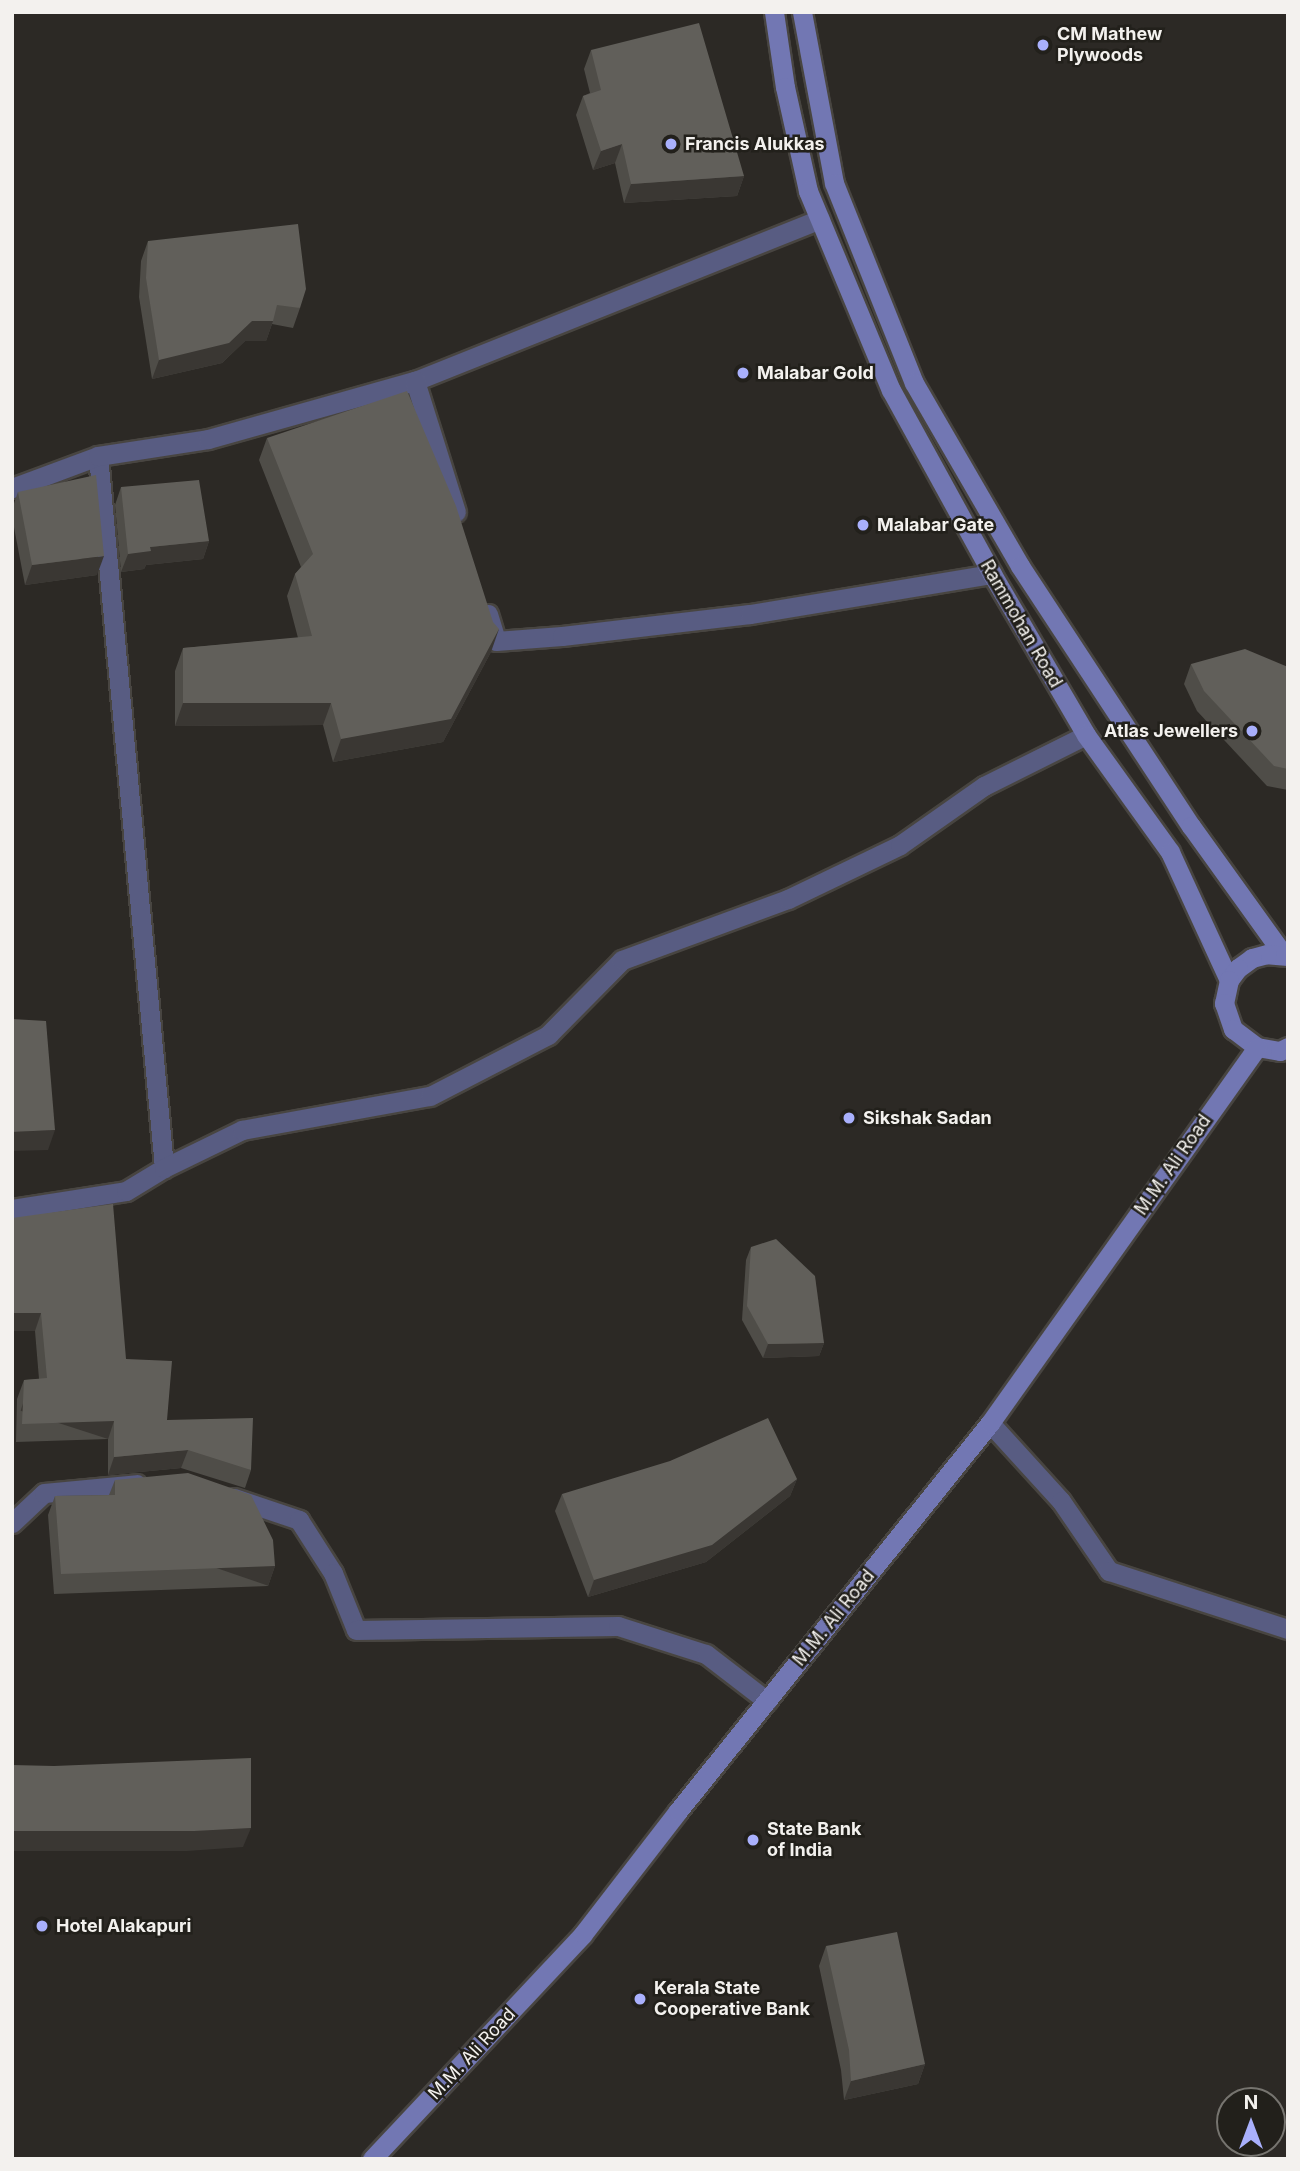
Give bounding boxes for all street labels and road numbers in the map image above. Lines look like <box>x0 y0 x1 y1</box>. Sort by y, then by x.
street label: Rammohan Road <box>976 556 1066 692</box>
street label: M.M. Ali Road <box>1130 1111 1216 1219</box>
street label: M.M. Ali Road <box>789 1566 879 1670</box>
street label: M.M. Ali Road <box>424 2004 520 2104</box>

